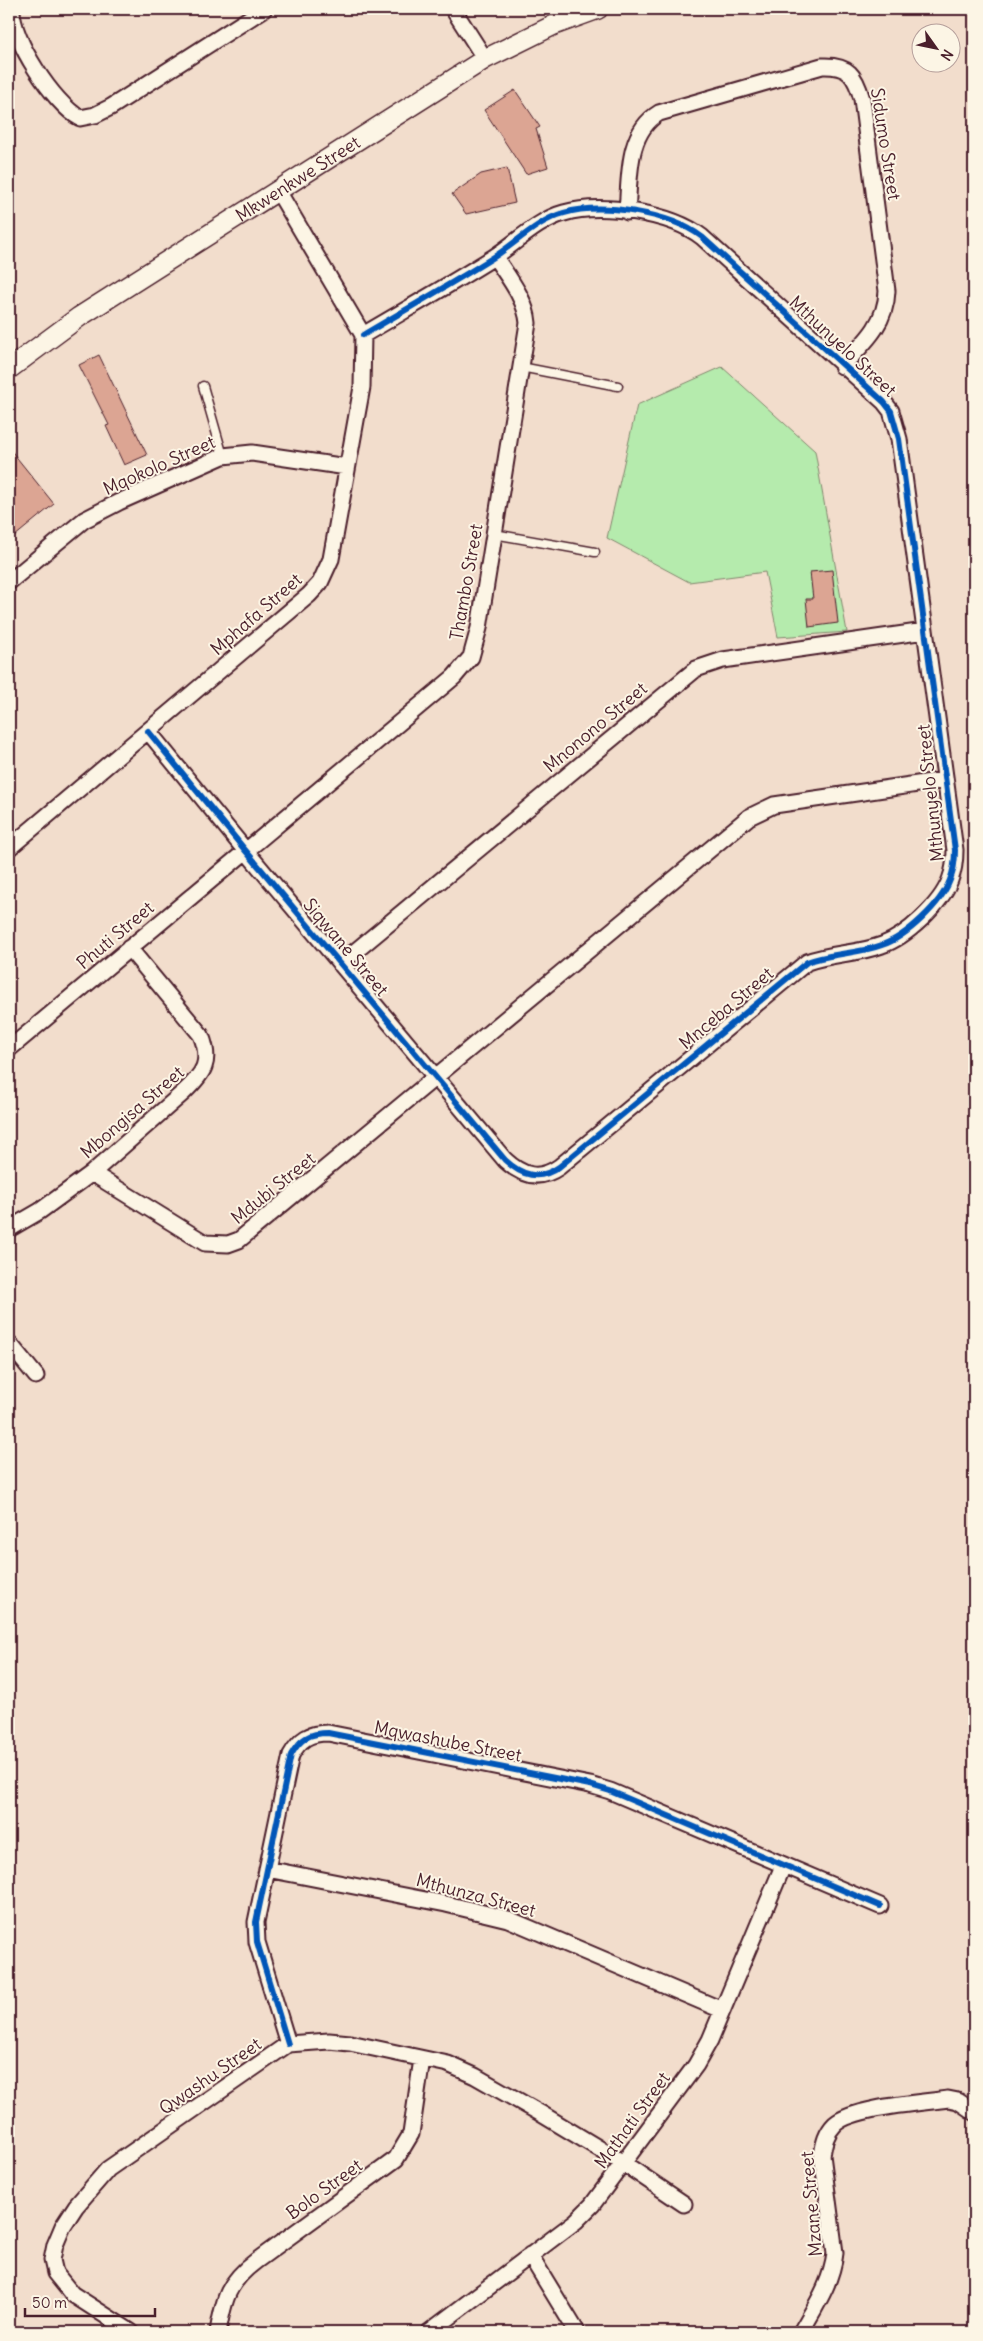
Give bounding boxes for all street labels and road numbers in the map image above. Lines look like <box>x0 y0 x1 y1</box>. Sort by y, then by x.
street label: Sidumo Street <box>866 86 906 202</box>
street label: Mkwenkwe Street <box>231 130 364 226</box>
street label: Mthunyelo Street <box>785 290 901 402</box>
street label: Mqokolo Street <box>99 430 219 500</box>
street label: Thambo Street <box>444 522 488 642</box>
street label: Mphafa Street <box>206 568 306 660</box>
street label: Mnonono Street <box>538 677 652 777</box>
street label: Mthunyelo Street <box>911 723 949 863</box>
street label: Siqwane Street <box>298 893 394 1001</box>
street label: Phuti Street <box>72 896 158 974</box>
street label: Mnceba Street <box>674 962 778 1054</box>
street label: Mbongisa Street <box>75 1061 189 1163</box>
street label: Mdubi Street <box>226 1147 320 1229</box>
street label: Mqwashube Street <box>372 1715 524 1767</box>
street label: Mthunza Street <box>414 1868 538 1922</box>
street label: Qwashu Street <box>155 2032 265 2120</box>
street label: Mathati Street <box>589 2067 675 2173</box>
street label: Mzane Street <box>795 2150 827 2258</box>
street label: Bolo Street <box>281 2154 367 2224</box>

